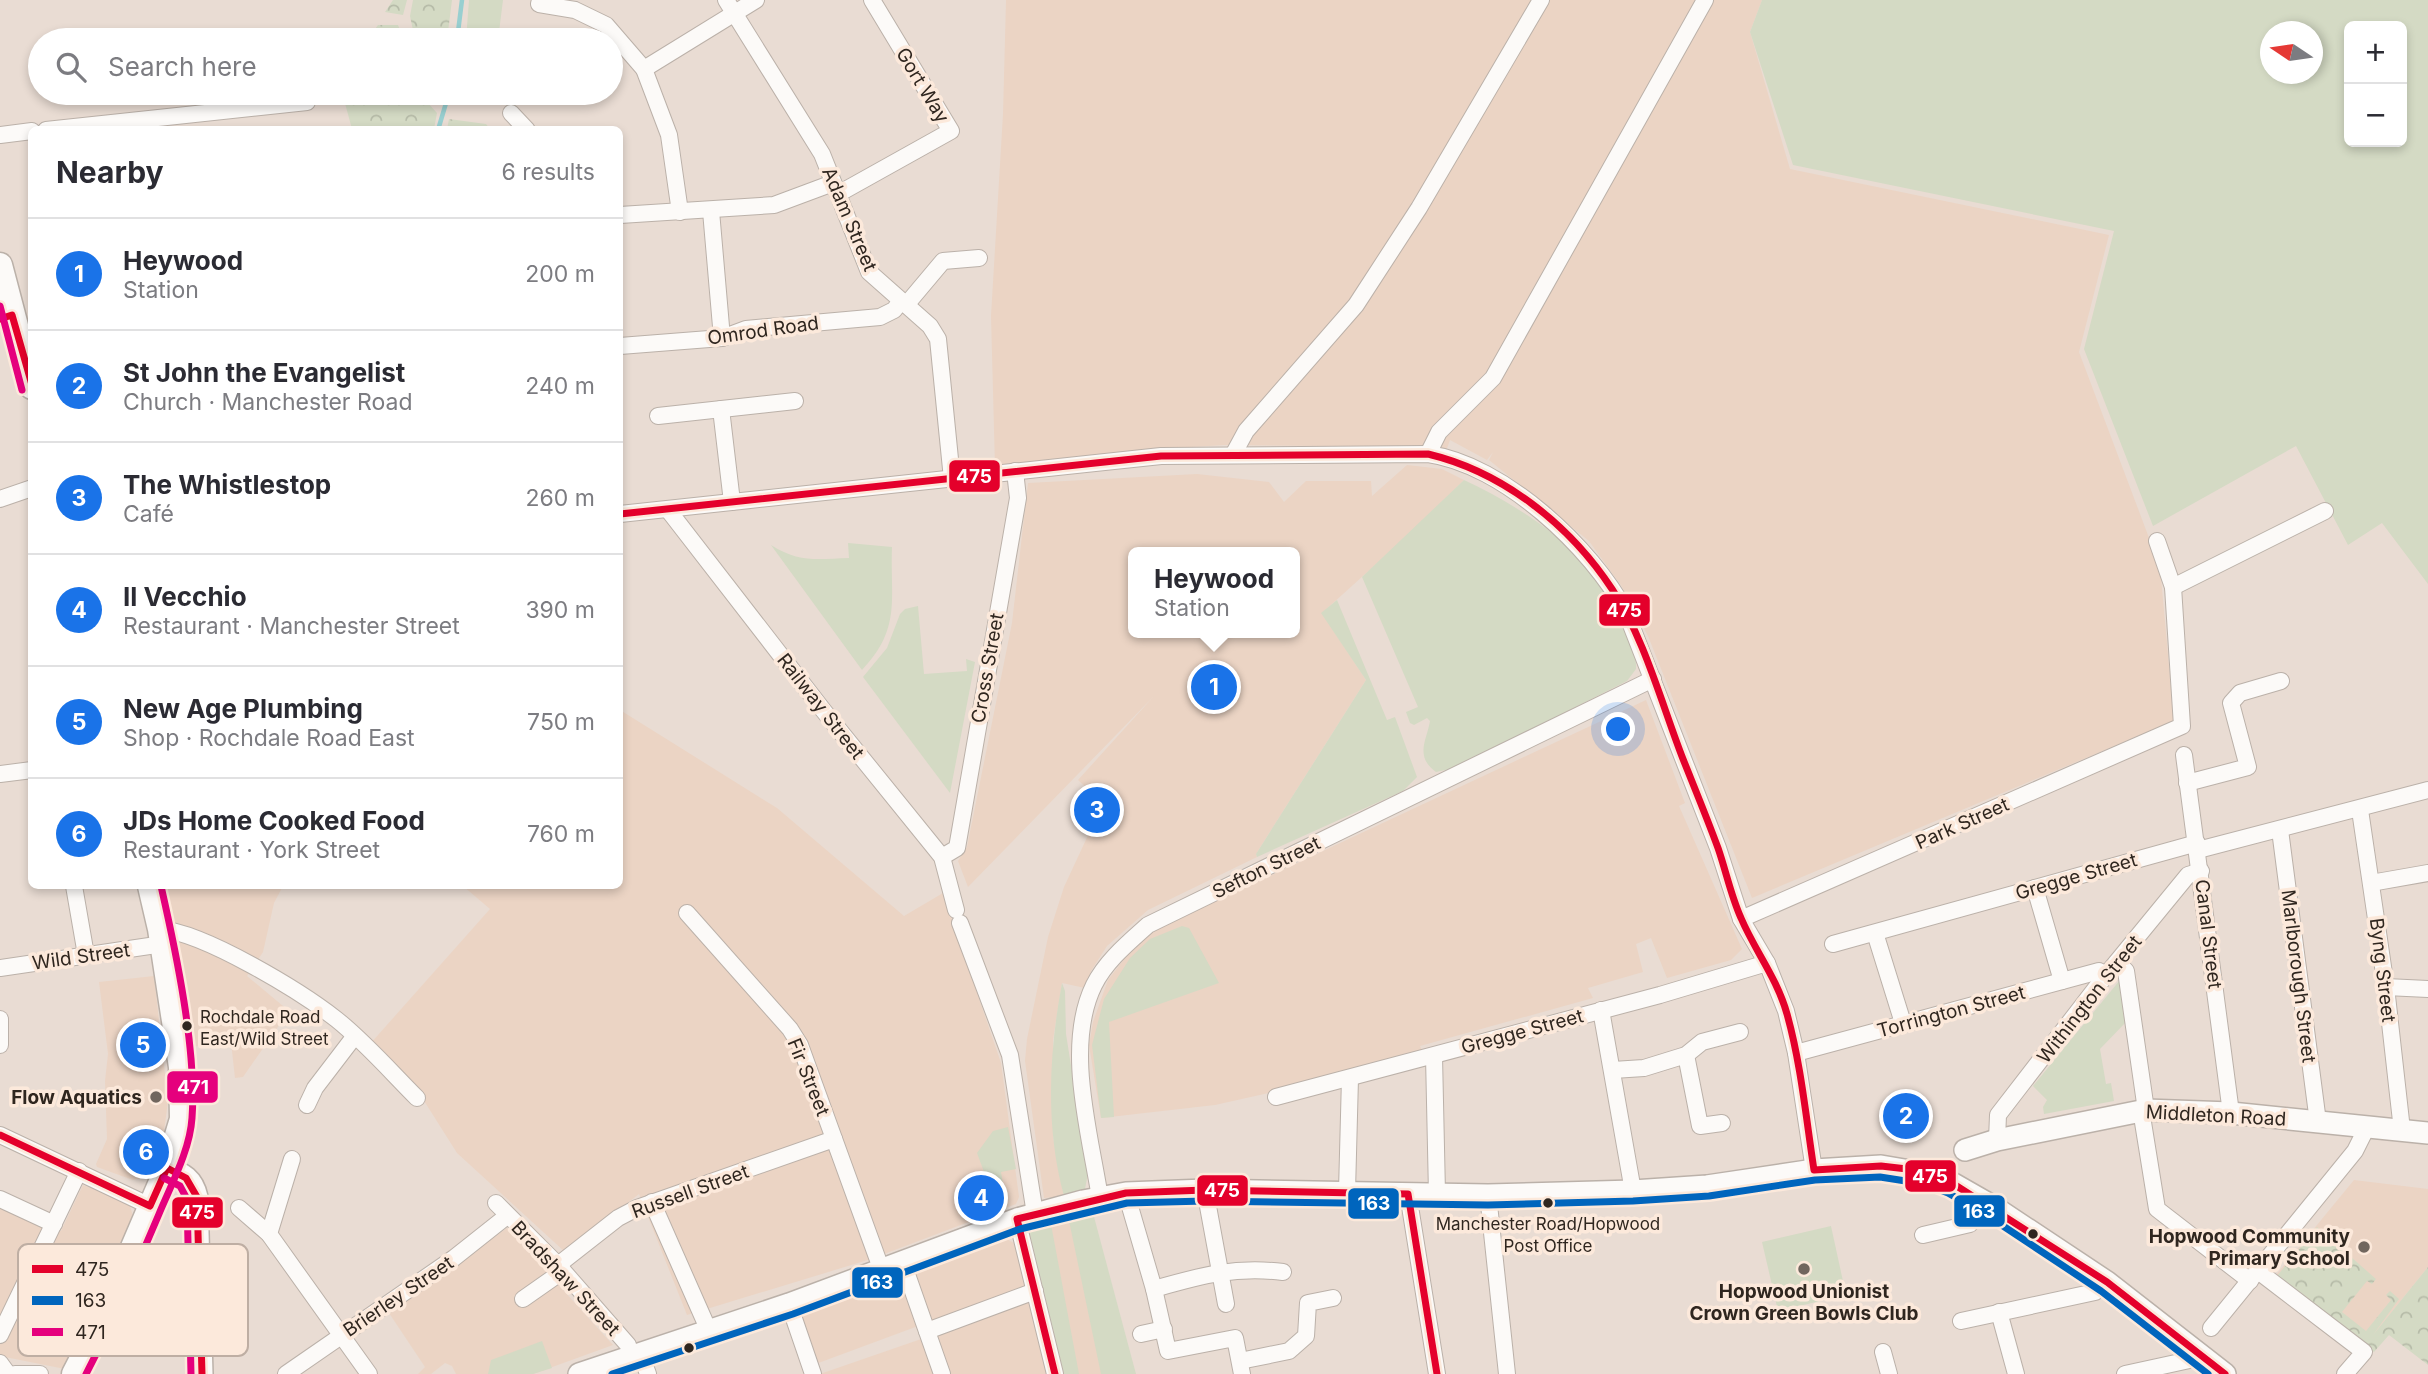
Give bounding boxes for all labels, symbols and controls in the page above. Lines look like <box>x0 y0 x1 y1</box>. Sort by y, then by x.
north arrow <box>2260 21 2323 84</box>
map controls <box>2344 21 2407 147</box>
button: + <box>2344 21 2407 84</box>
search box <box>28 28 623 105</box>
street label: Gort Way <box>891 44 954 127</box>
icon: search <box>52 48 90 86</box>
text: Search here <box>108 51 257 82</box>
button: − <box>2344 84 2407 147</box>
text: Nearby <box>56 154 164 190</box>
text: 6 results <box>501 158 595 186</box>
street label: Adam Street <box>817 164 882 275</box>
text: Heywood <box>123 245 243 276</box>
text: 1 <box>74 260 84 288</box>
text: 200 m <box>525 260 595 288</box>
text: Station <box>123 276 199 304</box>
street label: Omrod Road <box>706 311 820 350</box>
text: St John the Evangelist <box>123 357 405 388</box>
text: 2 <box>72 372 86 400</box>
text: 240 m <box>525 372 595 400</box>
text: Church · Manchester Road <box>123 388 412 416</box>
line badge: 475 <box>948 459 1001 493</box>
text: 475 <box>956 465 992 488</box>
text: The Whistlestop <box>123 469 331 500</box>
text: 3 <box>72 484 86 512</box>
text: 260 m <box>526 484 595 512</box>
text: Café <box>123 500 174 528</box>
popup <box>1128 547 1300 638</box>
text: Heywood <box>1154 563 1274 594</box>
text: Il Vecchio <box>123 581 247 612</box>
line badge: 475 <box>1598 593 1651 627</box>
text: Station <box>1154 594 1230 622</box>
text: 4 <box>71 596 87 624</box>
text: 390 m <box>525 596 595 624</box>
text: 475 <box>1606 599 1642 622</box>
street label: Cross Street <box>967 611 1008 725</box>
text: Restaurant · Manchester Street <box>123 612 460 640</box>
street label: Railway Street <box>772 649 869 764</box>
pin: 1 <box>1191 661 1237 713</box>
text: New Age Plumbing <box>123 693 363 724</box>
text: 5 <box>72 708 86 736</box>
text: 750 m <box>527 708 595 736</box>
your location <box>1601 712 1635 746</box>
text: Shop · Rochdale Road East <box>123 724 415 752</box>
pin: 3 <box>1074 784 1120 836</box>
street label: Park Street <box>1912 793 2012 854</box>
text: JDs Home Cooked Food <box>123 805 425 836</box>
text: 6 <box>72 820 86 848</box>
text: 760 m <box>527 820 595 848</box>
street label: Sefton Street <box>1208 831 1324 903</box>
text: Restaurant · York Street <box>123 836 380 864</box>
street label: Gregge Street <box>2013 848 2140 905</box>
street label: Canal Street <box>2190 878 2227 990</box>
street label: Marlborough Street <box>2276 888 2321 1064</box>
street label: Byng Street <box>2365 917 2400 1024</box>
street label: Withington Street <box>2032 931 2146 1068</box>
street label: Wild Street <box>31 938 131 975</box>
street label: Torrington Street <box>1875 981 2028 1042</box>
street label: Gregge Street <box>1459 1004 1586 1059</box>
place label: Rochdale Road East/Wild Street <box>200 1007 329 1049</box>
pin: 5 <box>120 1019 166 1071</box>
marker: Rochdale Road East/Wild Street <box>180 1019 194 1033</box>
street label: Fir Street <box>783 1035 835 1119</box>
line badge: 471 <box>166 1070 219 1104</box>
text: 471 <box>177 1076 209 1099</box>
place label: Flow Aquatics <box>11 1086 142 1109</box>
marker: Flow Aquatics <box>148 1089 164 1105</box>
pin: 2 <box>1883 1090 1929 1142</box>
street label: Middleton Road <box>2145 1100 2287 1131</box>
pin: 6 <box>123 1126 169 1178</box>
line badge: 475 <box>1904 1159 1957 1193</box>
street label: Russell Street <box>629 1160 752 1223</box>
text: 475 <box>1912 1165 1948 1188</box>
pin: 4 <box>958 1172 1004 1224</box>
line badge: 475 <box>1196 1174 1249 1207</box>
text: 475 <box>1204 1179 1240 1202</box>
line badge: 163 <box>1347 1187 1400 1220</box>
text: 163 <box>1358 1192 1390 1215</box>
line badge: 163 <box>1953 1194 2006 1228</box>
line badge: 475 <box>171 1196 224 1229</box>
marker: Manchester Road/Hopwood Post Office <box>1541 1196 1555 1210</box>
text: 163 <box>1963 1200 1995 1223</box>
text: 475 <box>179 1201 215 1224</box>
place label: Manchester Road/Hopwood Post Office <box>1436 1214 1660 1256</box>
street label: Bradshaw Street <box>507 1216 625 1340</box>
place label: Hopwood Community Primary School <box>2149 1225 2351 1270</box>
unlabelled marker <box>2026 1227 2040 1241</box>
marker: Hopwood Community Primary School <box>2356 1239 2372 1255</box>
legend <box>18 1244 248 1356</box>
street label: Brierley Street <box>339 1251 458 1342</box>
text: 475 <box>75 1258 109 1281</box>
marker: Hopwood Unionist Crown Green Bowls Club <box>1796 1261 1812 1277</box>
line badge: 163 <box>851 1266 904 1299</box>
text: 163 <box>861 1271 893 1294</box>
place label: Hopwood Unionist Crown Green Bowls Club <box>1689 1280 1919 1325</box>
text: 163 <box>75 1289 106 1312</box>
text: 471 <box>75 1321 106 1344</box>
unlabelled marker <box>682 1341 696 1355</box>

